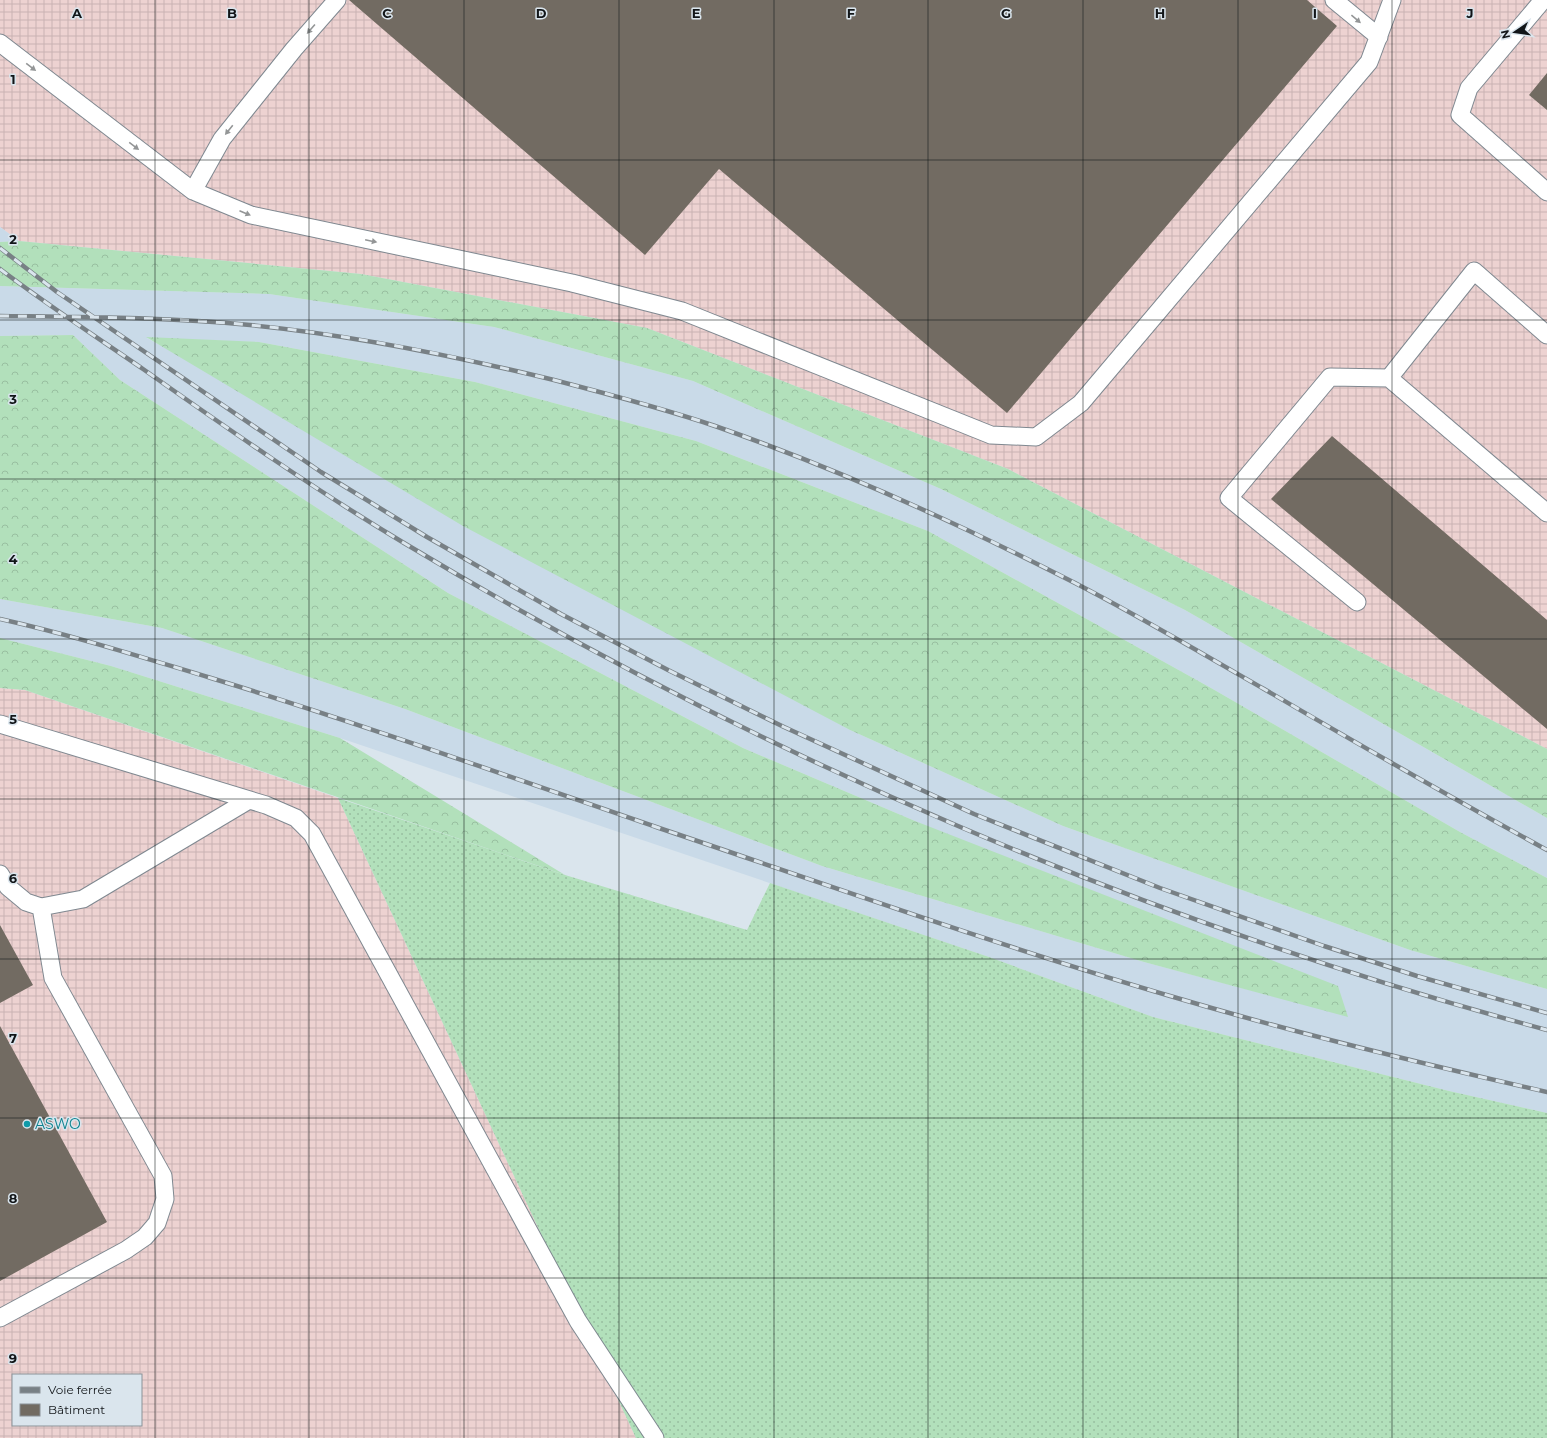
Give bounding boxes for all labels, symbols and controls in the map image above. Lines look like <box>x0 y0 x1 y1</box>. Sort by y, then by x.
text: A <box>71 5 83 21</box>
text: B <box>227 5 237 21</box>
text: C <box>382 5 392 21</box>
text: D <box>536 5 547 21</box>
text: E <box>692 5 701 21</box>
text: F <box>847 5 855 21</box>
text: G <box>1001 5 1011 21</box>
text: H <box>1155 5 1165 21</box>
text: I <box>1313 5 1317 21</box>
text: J <box>1465 5 1474 21</box>
north arrow <box>1495 12 1535 52</box>
one-way arrow <box>1351 14 1361 23</box>
one-way arrow <box>307 24 316 35</box>
text: N <box>1497 28 1513 40</box>
one-way arrow <box>26 63 36 71</box>
text: 1 <box>10 71 16 87</box>
one-way arrow <box>225 124 233 135</box>
one-way arrow <box>129 142 140 150</box>
one-way arrow <box>239 210 251 216</box>
text: 2 <box>9 231 17 247</box>
one-way arrow <box>365 238 378 244</box>
text: 3 <box>8 391 17 407</box>
text: 4 <box>9 551 18 567</box>
text: 5 <box>9 711 17 727</box>
text: 6 <box>9 870 18 886</box>
text: 7 <box>9 1030 17 1046</box>
place label: ASWO <box>35 1115 81 1133</box>
marker: ASWO <box>22 1119 32 1129</box>
text: 8 <box>9 1190 18 1206</box>
text: 9 <box>9 1350 17 1366</box>
legend <box>12 1374 142 1426</box>
text: Voie ferrée <box>48 1382 112 1397</box>
text: Bâtiment <box>48 1402 105 1417</box>

